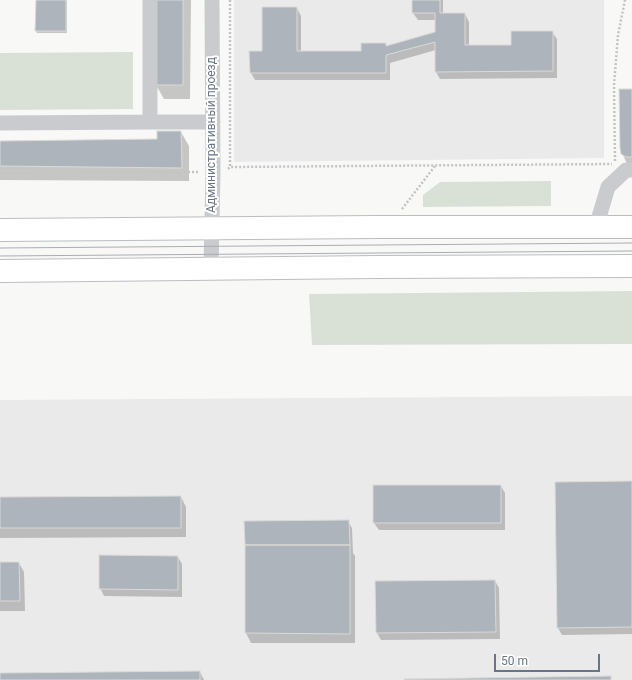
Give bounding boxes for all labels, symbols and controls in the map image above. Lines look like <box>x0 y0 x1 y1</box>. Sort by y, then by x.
street label: Административный проезд <box>205 57 219 213</box>
scale bar <box>496 646 602 672</box>
text: 50 m <box>501 654 528 668</box>

